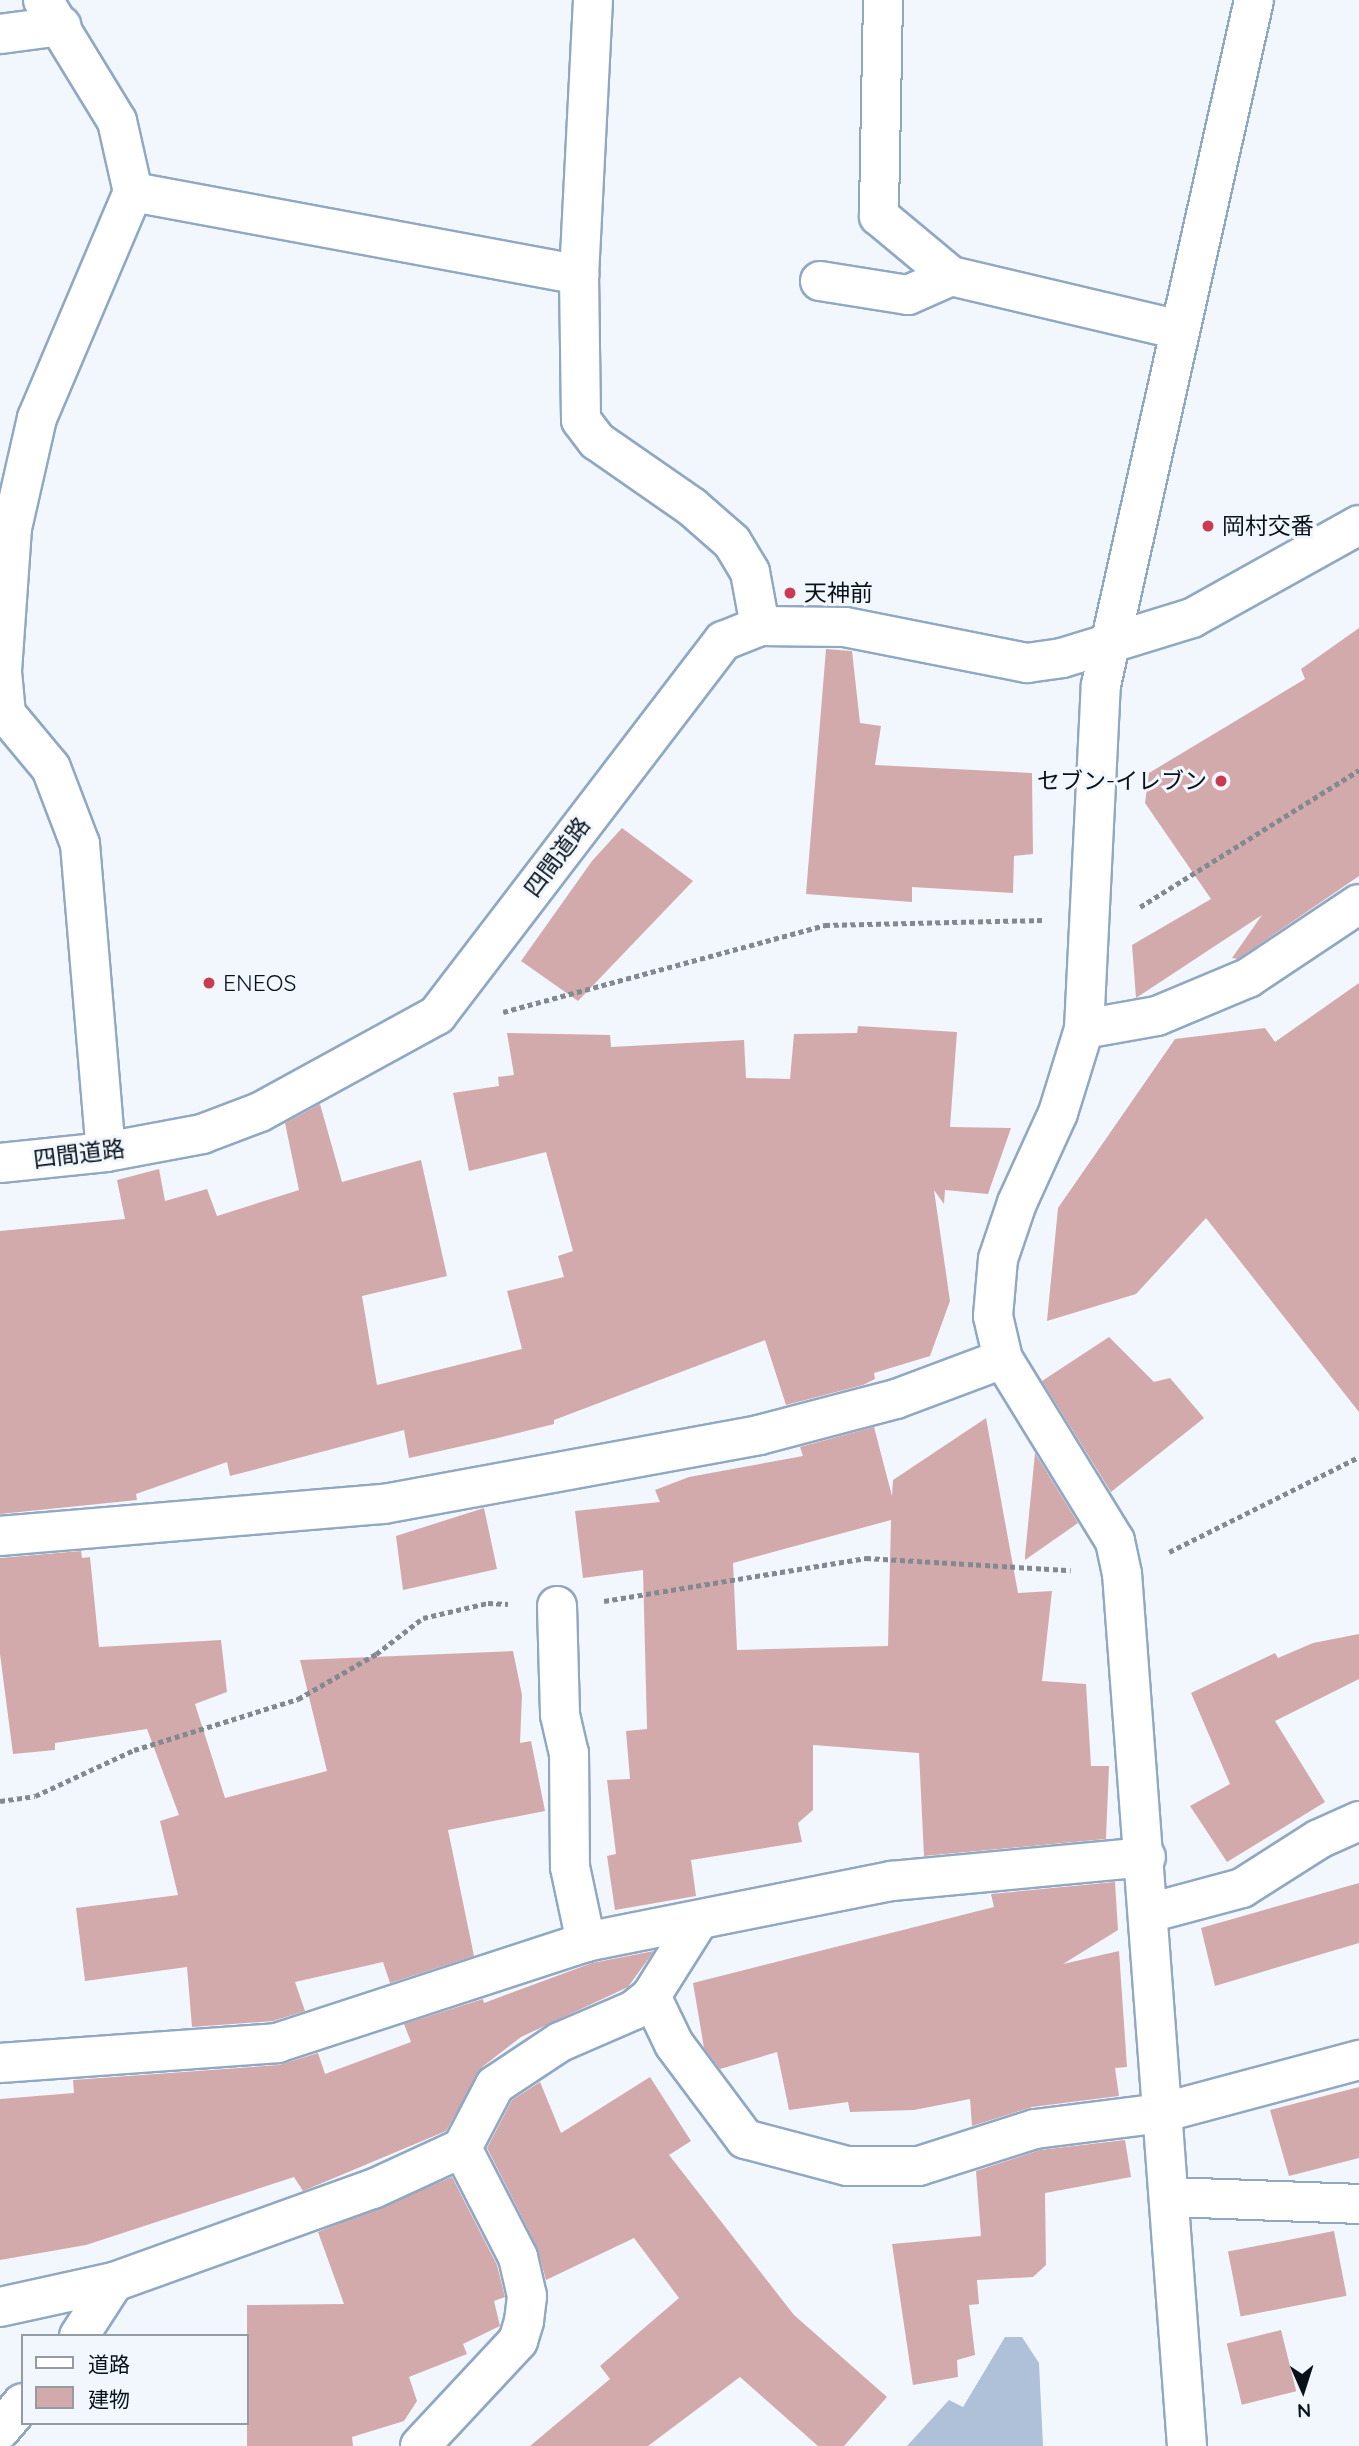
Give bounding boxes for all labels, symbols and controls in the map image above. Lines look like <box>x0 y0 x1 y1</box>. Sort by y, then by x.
place label: 岡村交番 <box>1222 512 1314 540</box>
marker: 岡村交番 <box>1200 518 1216 534</box>
place label: 天神前 <box>804 579 873 607</box>
marker: 天神前 <box>782 585 798 601</box>
place label: セブン-イレブン <box>1037 767 1207 795</box>
marker: セブン-イレブン <box>1213 773 1229 789</box>
street label: 四間道路 <box>518 812 596 902</box>
place label: ENEOS <box>223 969 296 997</box>
marker: ENEOS <box>201 975 217 991</box>
street label: 四間道路 <box>32 1135 126 1173</box>
legend <box>21 2334 248 2425</box>
text: 道路 <box>88 2351 130 2377</box>
north arrow <box>1268 2355 1338 2425</box>
text: 建物 <box>88 2386 130 2412</box>
text: N <box>1296 2399 1312 2423</box>

